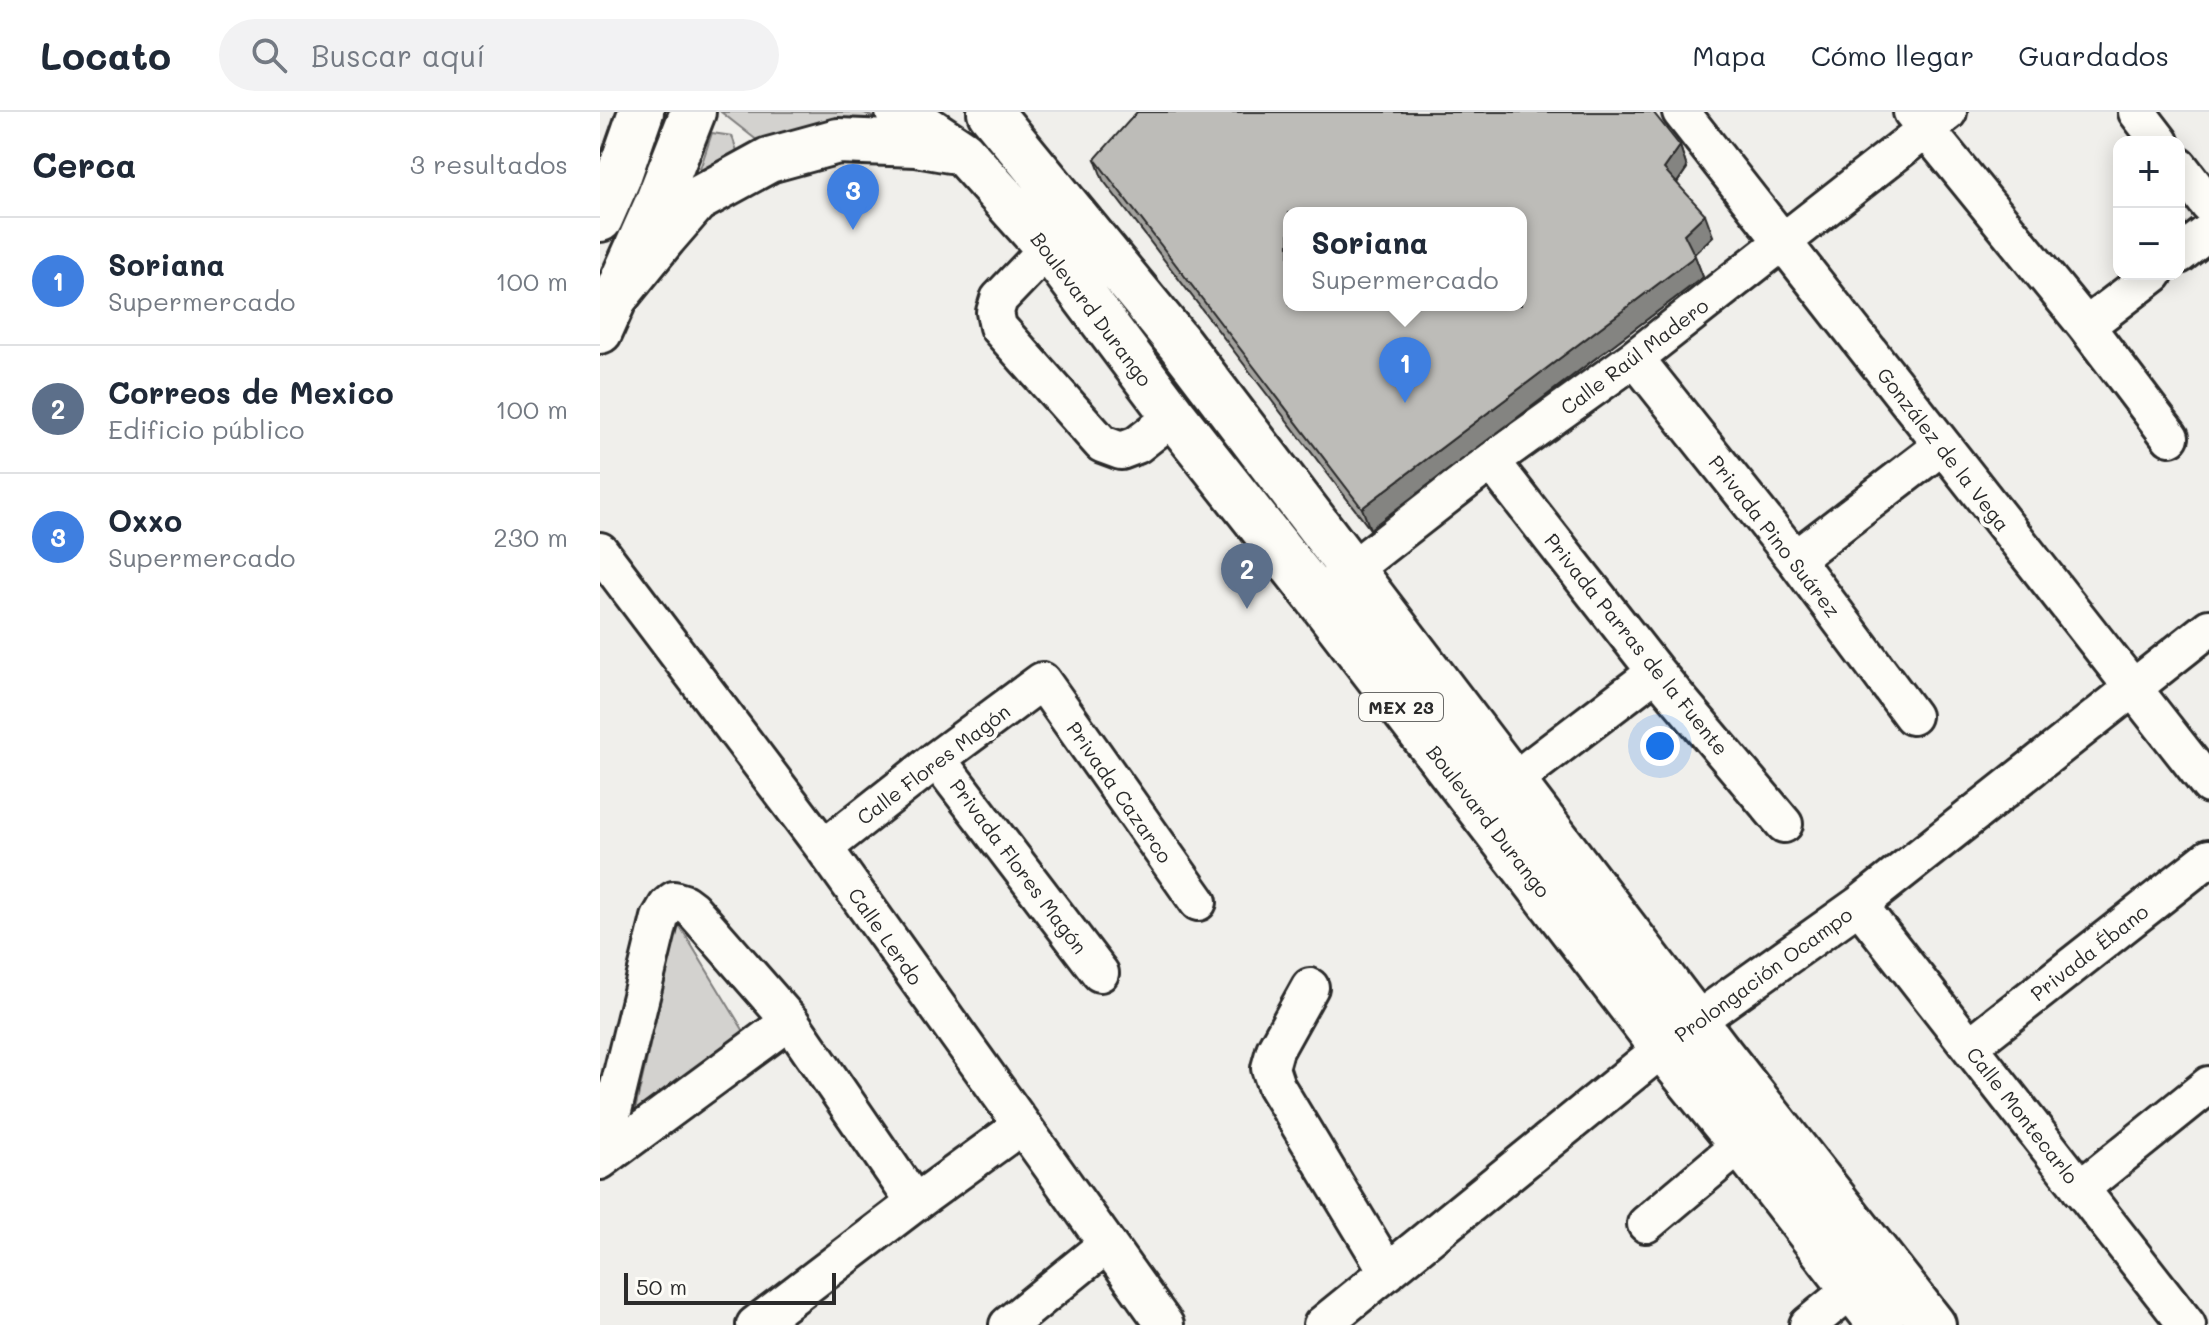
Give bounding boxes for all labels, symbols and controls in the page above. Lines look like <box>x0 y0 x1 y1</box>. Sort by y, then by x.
search box <box>219 19 779 91</box>
text: Locato <box>40 30 171 80</box>
icon: search <box>247 33 291 77</box>
text: Buscar aquí <box>311 35 485 75</box>
text: Mapa <box>1692 37 1767 73</box>
text: Cómo llegar <box>1811 37 1974 73</box>
text: Guardados <box>2018 37 2169 73</box>
map controls <box>2113 136 2185 280</box>
button: + <box>2113 136 2185 208</box>
text: Cerca <box>32 142 136 187</box>
text: 3 resultados <box>410 147 568 181</box>
pin: 3 <box>827 164 879 230</box>
popup <box>1283 207 1527 311</box>
button: − <box>2113 208 2185 280</box>
text: Soriana <box>1311 222 1428 262</box>
street label: Boulevard Durango <box>1025 227 1159 391</box>
text: Soriana <box>108 244 225 284</box>
text: Supermercado <box>1311 262 1499 296</box>
text: 1 <box>52 264 64 298</box>
text: 100 m <box>495 264 568 298</box>
text: Supermercado <box>108 284 295 318</box>
street label: Calle Raúl Madero <box>1555 292 1713 420</box>
pin: 1 <box>1379 337 1431 403</box>
street label: González de la Vega <box>1872 362 2016 536</box>
text: Correos de Mexico <box>108 372 394 412</box>
text: 2 <box>51 392 65 426</box>
text: 100 m <box>495 392 568 426</box>
text: Edificio público <box>108 412 304 446</box>
street label: Privada Pino Suárez <box>1704 450 1846 622</box>
text: Oxxo <box>108 500 182 540</box>
text: 3 <box>50 520 66 554</box>
text: 230 m <box>493 520 568 554</box>
street label: Privada Parras de la Fuente <box>1539 528 1735 760</box>
text: Supermercado <box>108 540 295 574</box>
pin: 2 <box>1221 543 1273 609</box>
road number: MEX 23 <box>1359 693 1443 721</box>
street label: Calle Flores Magón <box>851 698 1015 830</box>
street label: Privada Cazarco <box>1061 716 1179 868</box>
your location <box>1640 726 1680 766</box>
street label: Boulevard Durango <box>1421 740 1557 903</box>
street label: Privada Flores Magón <box>945 773 1093 959</box>
street label: Calle Lerdo <box>843 882 929 990</box>
street label: Privada Ébano <box>2025 898 2153 1006</box>
street label: Prolongación Ocampo <box>1669 901 1857 1047</box>
street label: Calle Montecarlo <box>1961 1041 2085 1189</box>
scale bar <box>624 1269 836 1305</box>
text: 50 m <box>636 1272 687 1301</box>

